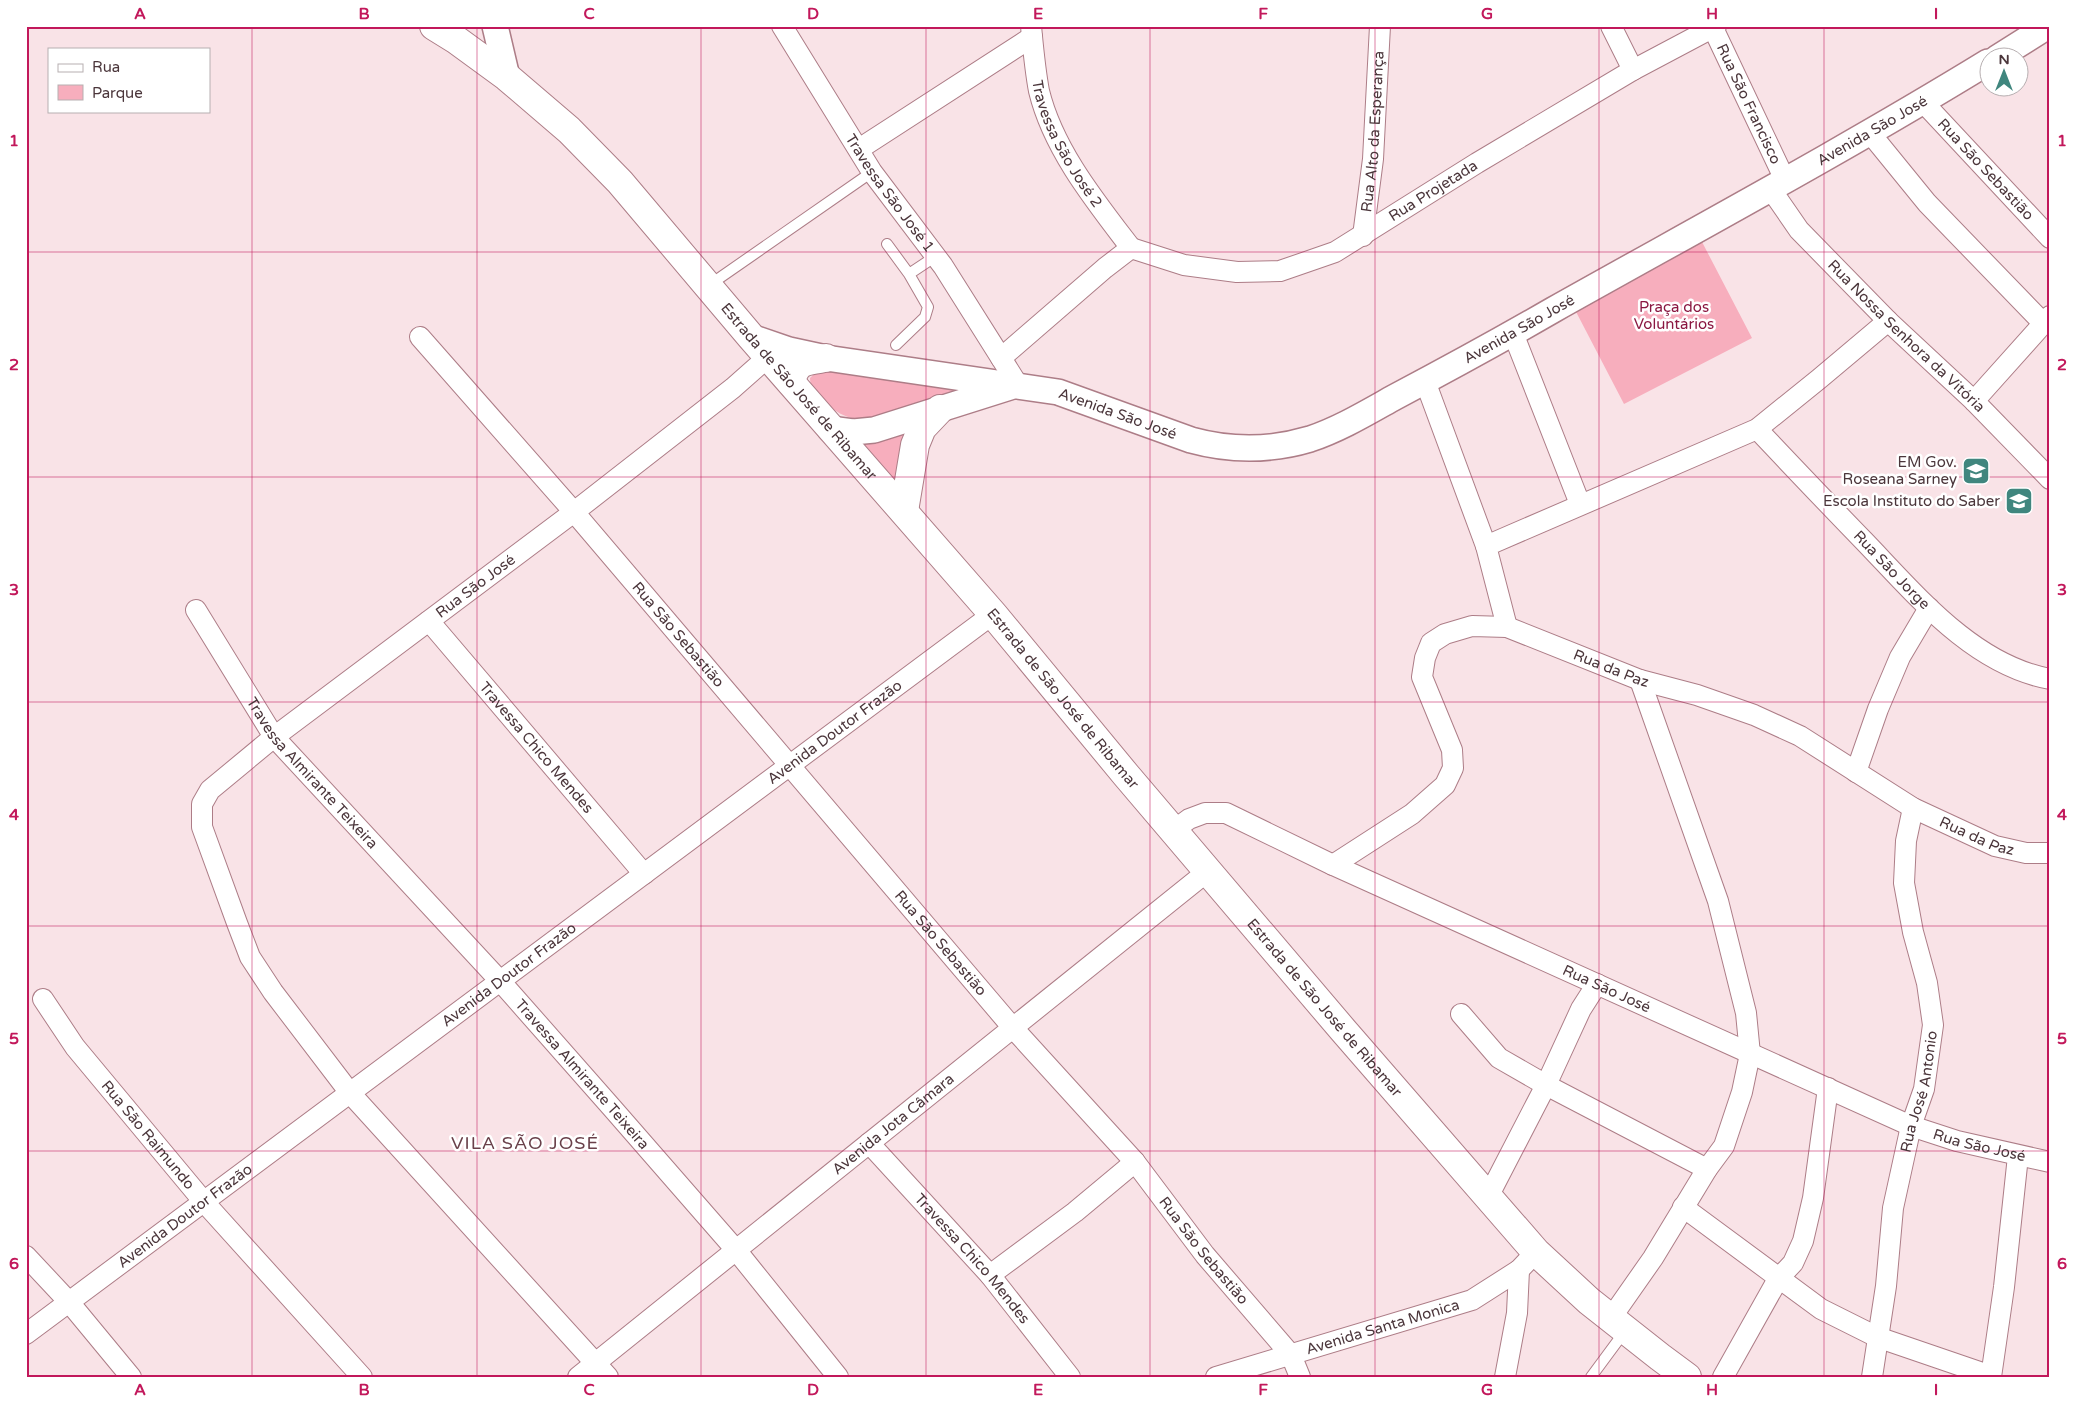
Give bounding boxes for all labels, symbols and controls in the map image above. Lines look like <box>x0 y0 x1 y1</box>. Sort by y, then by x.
text: A <box>134 4 146 24</box>
text: B <box>358 4 370 24</box>
text: C <box>583 4 595 24</box>
text: D <box>807 4 819 24</box>
text: E <box>1033 4 1043 24</box>
text: F <box>1258 4 1268 24</box>
text: G <box>1481 4 1493 24</box>
text: H <box>1706 4 1718 24</box>
text: I <box>1934 4 1938 24</box>
street label: Rua São Francisco <box>1713 41 1785 167</box>
legend <box>48 48 210 112</box>
north arrow <box>1978 48 2028 98</box>
street label: Rua Alto da Esperança <box>1357 50 1388 213</box>
text: N <box>1998 51 2010 68</box>
text: Rua <box>92 58 120 76</box>
street label: Travessa São José 2 <box>1028 79 1106 211</box>
text: Parque <box>92 84 143 102</box>
street label: Avenida São José <box>1814 92 1931 169</box>
street label: Rua São Sebastião <box>1934 115 2038 224</box>
text: 1 <box>9 131 19 151</box>
street label: Travessa São José 1 <box>842 131 938 256</box>
text: 1 <box>2057 131 2067 151</box>
street label: Rua Projetada <box>1385 156 1481 225</box>
street label: Rua Nossa Senhora da Vitória <box>1824 256 1989 416</box>
street label: Avenida São José <box>1461 291 1578 367</box>
park label: Praça dos Voluntários <box>1634 298 1714 333</box>
street label: Estrada de São José de Ribamar <box>717 299 881 484</box>
text: 2 <box>9 355 19 375</box>
text: 2 <box>2057 355 2067 375</box>
street label: Avenida São José <box>1056 384 1179 443</box>
place label: EM Gov. Roseana Sarney <box>1843 453 1957 488</box>
school or university icon: EM Gov. Roseana Sarney <box>1961 456 1991 486</box>
school or university icon: Escola Instituto do Saber <box>2004 486 2034 516</box>
place label: Escola Instituto do Saber <box>1823 492 2000 510</box>
street label: Rua São Jorge <box>1850 527 1934 613</box>
street label: Rua São José <box>432 550 519 622</box>
street label: Rua São Sebastião <box>628 578 728 691</box>
text: 3 <box>9 580 19 600</box>
text: 3 <box>2057 580 2067 600</box>
street label: Estrada de São José de Ribamar <box>983 605 1143 793</box>
street label: Rua da Paz <box>1571 645 1651 691</box>
street label: Avenida Doutor Frazão <box>764 676 905 788</box>
street label: Travessa Chico Mendes <box>476 678 597 817</box>
street label: Travessa Almirante Teixeira <box>243 694 382 852</box>
text: 4 <box>9 805 19 825</box>
text: 4 <box>2057 805 2067 825</box>
street label: Rua da Paz <box>1937 813 2016 859</box>
street label: Rua São Sebastião <box>891 887 991 999</box>
street label: Estrada de São José de Ribamar <box>1243 915 1406 1101</box>
street label: Avenida Doutor Frazão <box>438 918 580 1030</box>
street label: Rua São José <box>1560 961 1654 1016</box>
street label: Travessa Almirante Teixeira <box>511 996 653 1153</box>
text: 5 <box>9 1029 19 1049</box>
street label: Rua José Antonio <box>1896 1029 1941 1154</box>
text: 5 <box>2057 1029 2067 1049</box>
street label: Avenida Jota Câmara <box>828 1070 958 1178</box>
street label: Rua São Raimundo <box>98 1077 199 1193</box>
street label: Rua São José <box>1931 1125 2027 1165</box>
district label: VILA SÃO JOSÉ <box>451 1132 599 1154</box>
street label: Avenida Doutor Frazão <box>114 1160 256 1272</box>
street label: Travessa Chico Mendes <box>911 1190 1034 1327</box>
street label: Rua São Sebastião <box>1155 1193 1252 1308</box>
text: 6 <box>9 1254 19 1274</box>
text: 6 <box>2057 1254 2067 1274</box>
street label: Avenida Santa Monica <box>1304 1295 1461 1358</box>
text: A <box>134 1380 146 1400</box>
text: B <box>358 1380 370 1400</box>
text: C <box>583 1380 595 1400</box>
text: D <box>807 1380 819 1400</box>
text: E <box>1033 1380 1043 1400</box>
text: F <box>1258 1380 1268 1400</box>
text: G <box>1481 1380 1493 1400</box>
text: H <box>1706 1380 1718 1400</box>
text: I <box>1934 1380 1938 1400</box>

